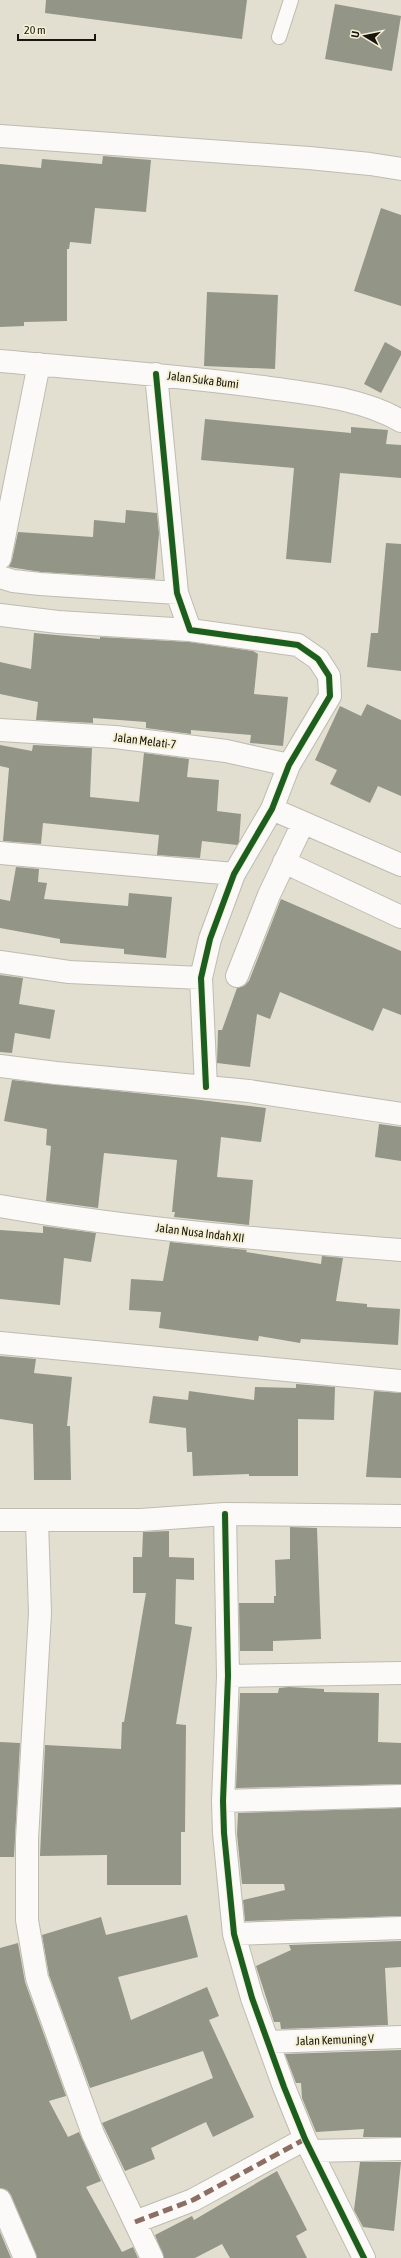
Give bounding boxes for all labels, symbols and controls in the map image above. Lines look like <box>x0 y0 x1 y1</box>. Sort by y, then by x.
scale bar <box>18 16 95 42</box>
north arrow <box>345 16 385 56</box>
text: 20 m <box>24 23 46 37</box>
text: U <box>349 30 362 39</box>
street label: Jalan Suka Bumi <box>166 369 240 391</box>
street label: Jalan Melati-7 <box>113 730 177 752</box>
street label: Jalan Nusa Indah XII <box>155 1221 245 1245</box>
street label: Jalan Kemuning V <box>296 2032 374 2048</box>

